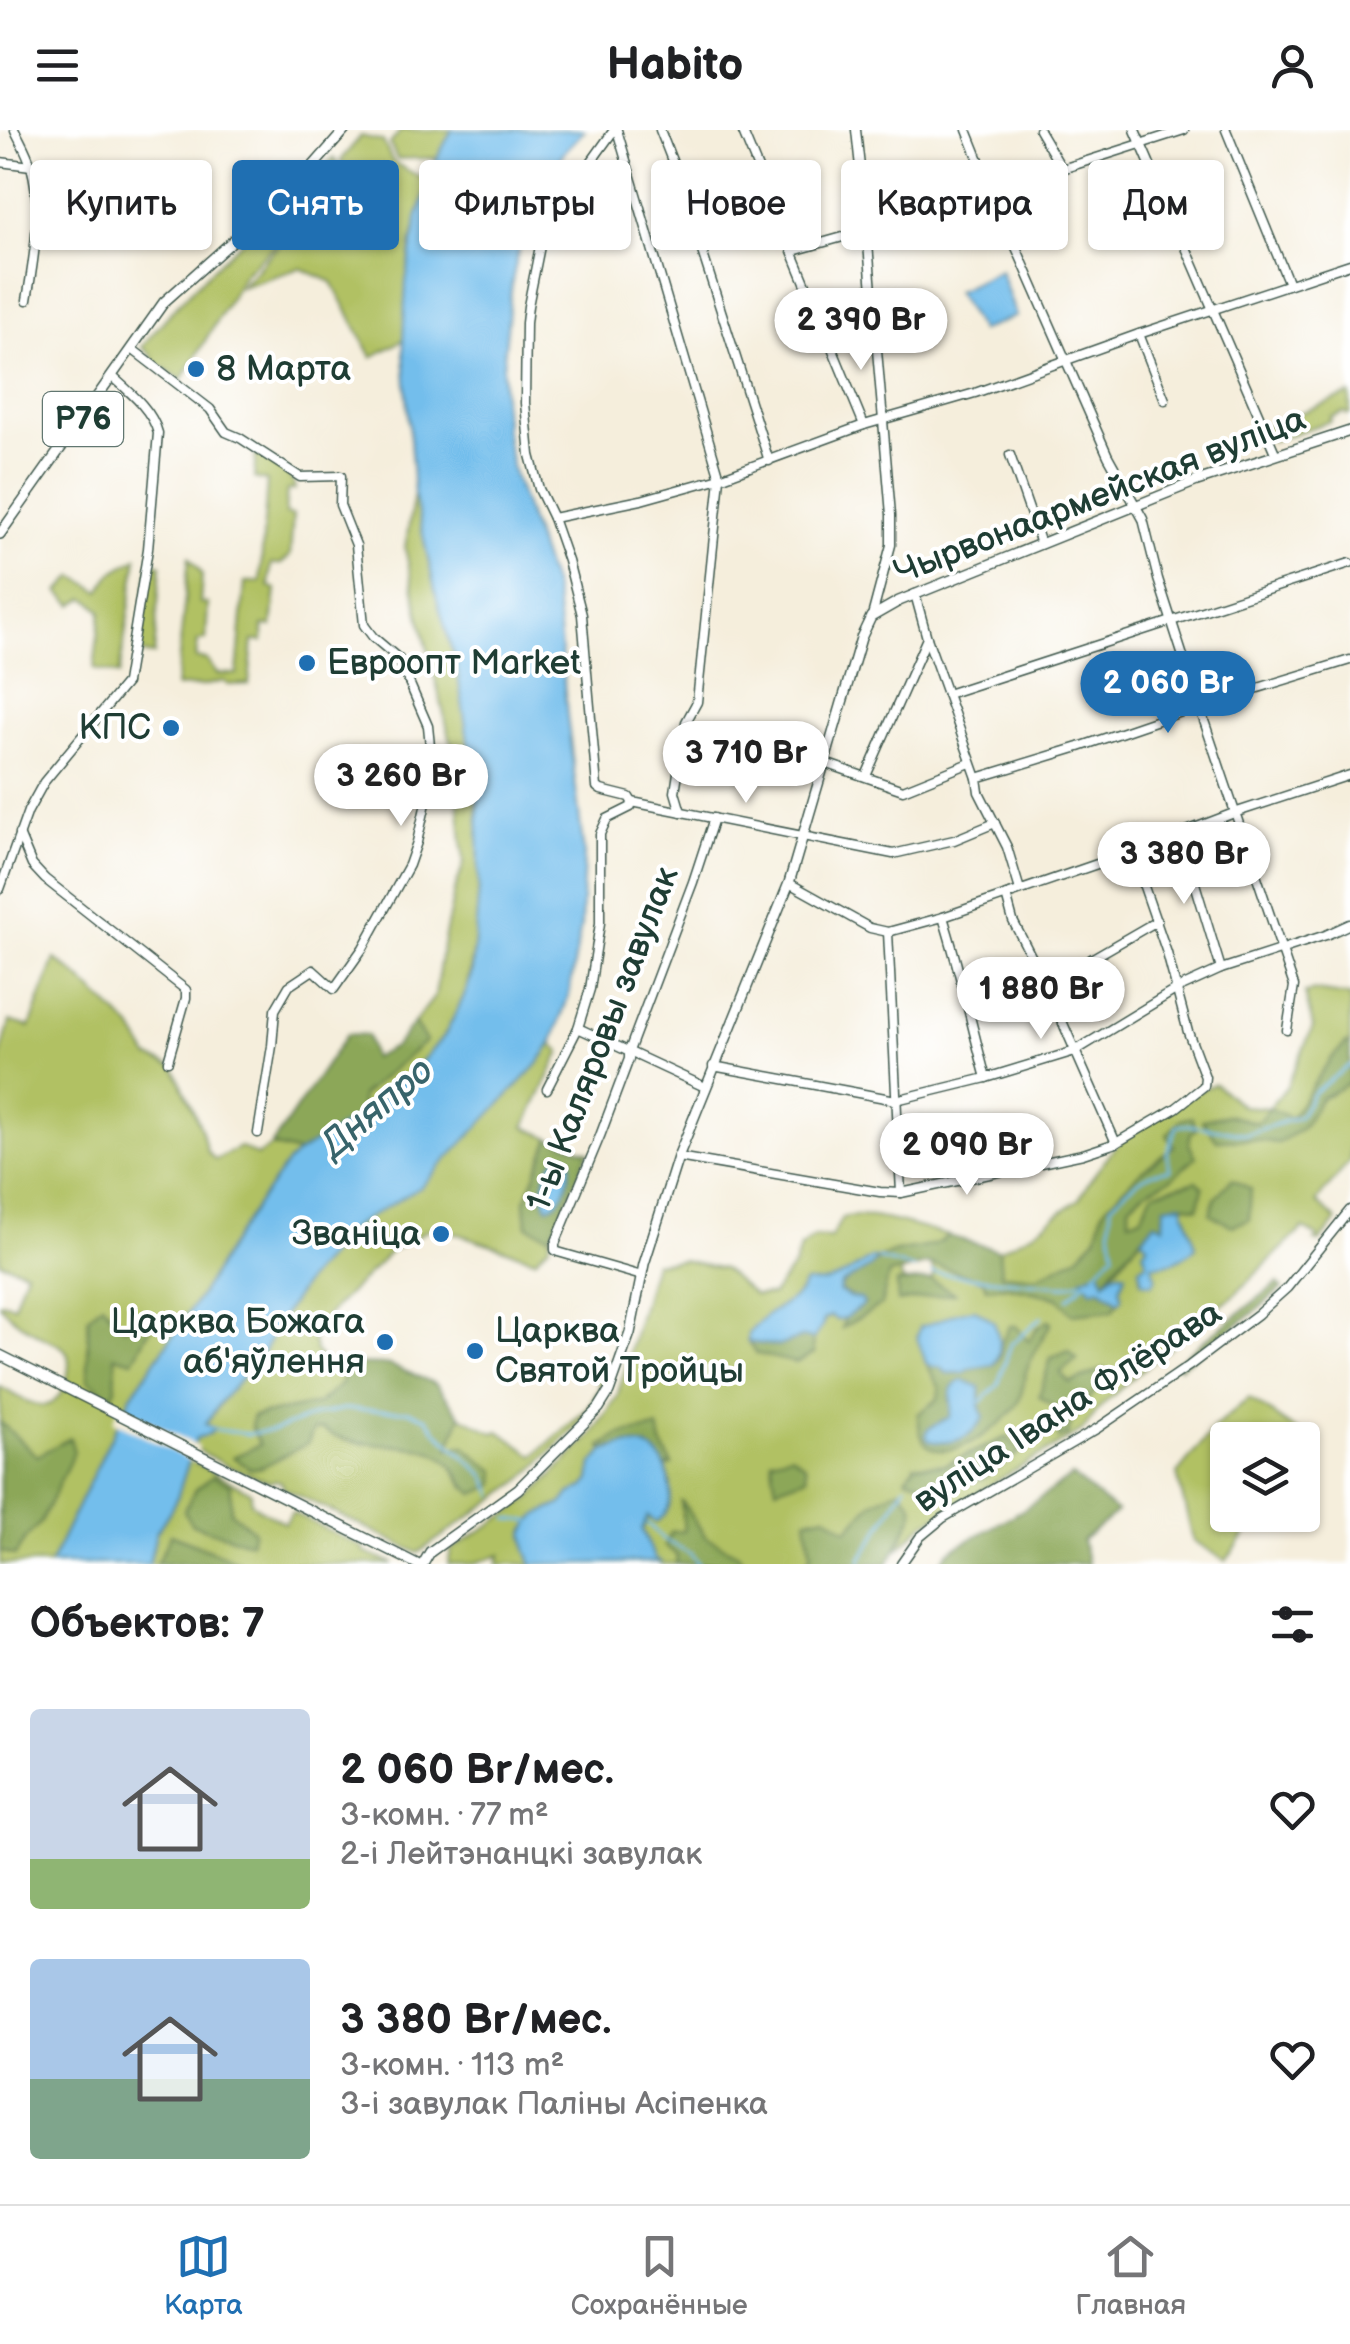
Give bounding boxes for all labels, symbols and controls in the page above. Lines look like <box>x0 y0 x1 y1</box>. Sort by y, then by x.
icon: menu <box>30 38 85 93</box>
text: Habito <box>607 38 743 93</box>
icon: person <box>1265 38 1320 93</box>
chip: Купить <box>30 160 212 250</box>
chip: Снять <box>232 160 399 250</box>
chip: Фильтры <box>419 160 631 250</box>
chip: Новое <box>651 160 821 250</box>
chip: Квартира <box>841 160 1068 250</box>
chip: Дом <box>1088 160 1224 250</box>
pin: 2 390 Br <box>758 288 964 373</box>
text: 2 390 Br <box>796 301 926 340</box>
place label: 8 Марта <box>216 348 351 391</box>
marker: 8 Марта <box>185 358 207 380</box>
road number: Р76 <box>43 392 123 446</box>
street label: Чырвонаармейская вуліца <box>888 397 1312 594</box>
place label: Евроопт Market <box>327 642 581 685</box>
pin: 2 060 Br <box>1065 651 1271 736</box>
marker: Евроопт Market <box>296 652 318 674</box>
text: 2 060 Br <box>1102 664 1234 703</box>
place label: КПС <box>79 707 151 750</box>
marker: КПС <box>160 717 182 739</box>
pin: 3 710 Br <box>643 721 849 806</box>
text: 3 710 Br <box>685 734 807 773</box>
pin: 3 260 Br <box>298 744 504 829</box>
text: 3 260 Br <box>336 757 466 796</box>
pin: 3 380 Br <box>1081 822 1287 907</box>
text: 3 380 Br <box>1119 835 1249 874</box>
street label: 1-ы Каляровы завулак <box>517 860 689 1217</box>
pin: 1 880 Br <box>938 957 1144 1042</box>
text: 1 880 Br <box>979 970 1103 1009</box>
water label: Дняпро <box>310 1048 442 1169</box>
pin: 2 090 Br <box>864 1113 1070 1198</box>
text: 2 090 Br <box>902 1126 1032 1165</box>
place label: Званіца <box>292 1213 421 1256</box>
marker: Званіца <box>430 1223 452 1245</box>
street label: вуліца Івана Флёрава <box>906 1291 1230 1523</box>
place label: Царква Божага аб'яўлення <box>111 1301 365 1384</box>
place label: Царква Святой Тройцы <box>495 1310 744 1393</box>
marker: Царква Божага аб'яўлення <box>374 1331 396 1353</box>
marker: Царква Святой Тройцы <box>464 1340 486 1362</box>
map controls <box>1210 1422 1320 1532</box>
button: layers <box>1210 1422 1320 1532</box>
icon: filters <box>1265 1597 1320 1652</box>
text: Объектов: 7 <box>30 1599 265 1650</box>
text: 2 060 Br/мес. <box>340 1745 614 1796</box>
icon: home <box>110 1749 230 1869</box>
icon: heart <box>1265 1782 1320 1837</box>
text: 3-комн. · 77 m² <box>340 1796 548 1835</box>
text: 2-і Лейтэнанцкі завулак <box>340 1835 702 1874</box>
text: 3 380 Br/мес. <box>340 1995 612 2046</box>
icon: home <box>110 1999 230 2119</box>
icon: heart <box>1265 2032 1320 2087</box>
text: 3-комн. · 113 m² <box>340 2046 564 2085</box>
text: 3-і завулак Паліны Асіпенка <box>340 2085 768 2124</box>
tab: Карта <box>164 2229 243 2322</box>
tab: Сохранённые <box>571 2229 748 2322</box>
tab: Главная <box>1076 2229 1186 2322</box>

